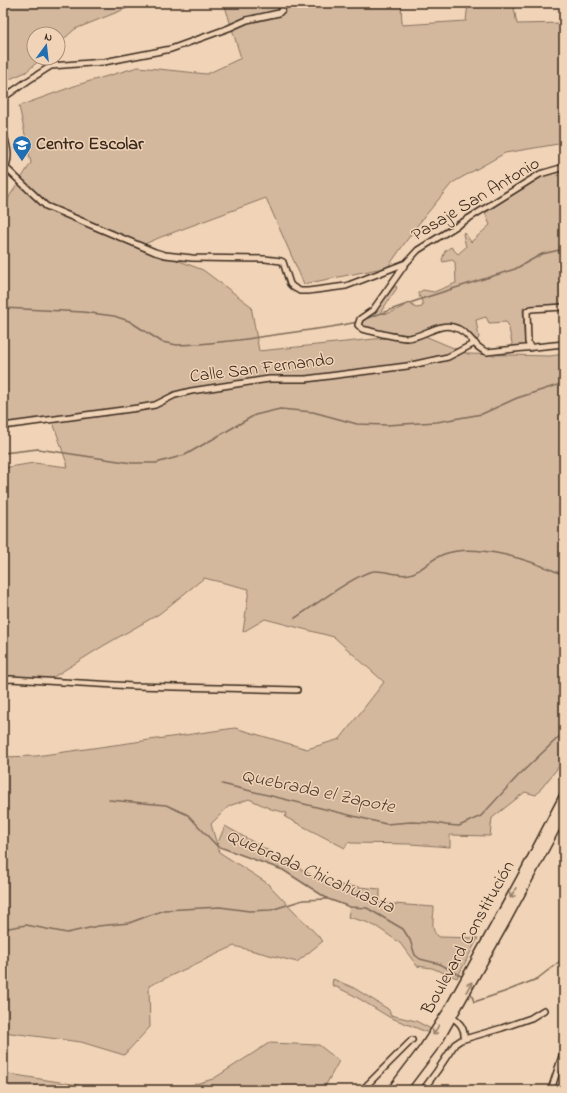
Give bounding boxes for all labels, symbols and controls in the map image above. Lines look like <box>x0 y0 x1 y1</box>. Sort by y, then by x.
north arrow <box>26 26 66 66</box>
text: N <box>43 29 54 46</box>
place label: Centro Escolar <box>36 132 144 158</box>
school or university icon: Centro Escolar <box>11 134 33 162</box>
street label: Pasaje San Antonio <box>407 151 545 249</box>
street label: Calle San Fernando <box>188 347 336 391</box>
water label: Quebrada el Zapote <box>239 763 399 822</box>
water label: Quebrada Chicahuasta <box>222 823 399 922</box>
street label: Boulevard Constitución <box>415 856 522 1020</box>
one-way arrow <box>509 886 516 898</box>
one-way arrow <box>465 982 473 994</box>
one-way arrow <box>431 1024 439 1036</box>

